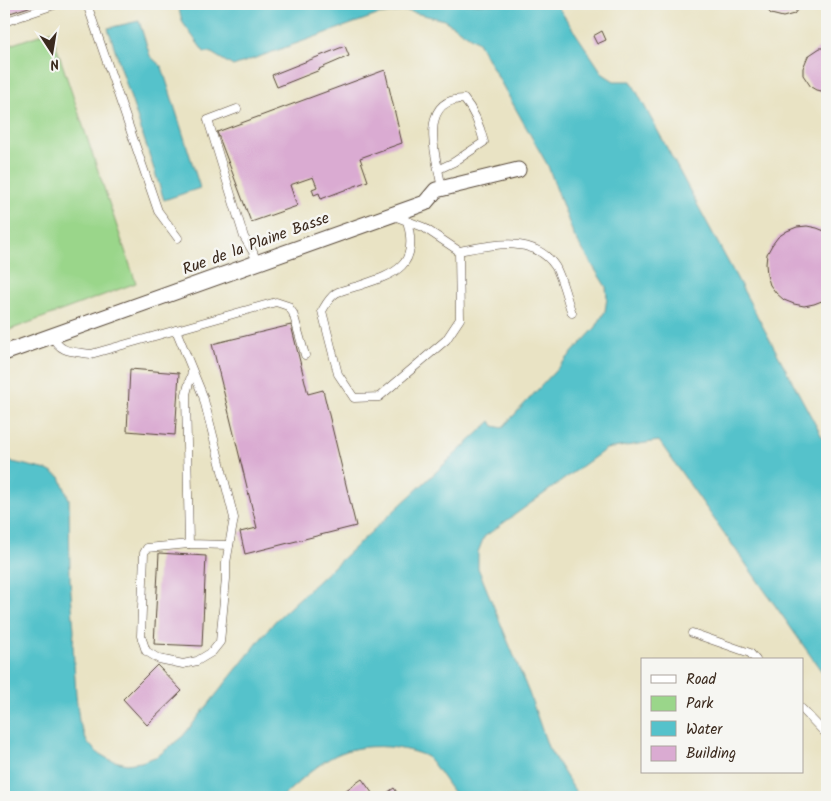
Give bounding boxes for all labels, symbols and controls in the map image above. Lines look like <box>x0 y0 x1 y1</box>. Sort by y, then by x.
north arrow <box>28 28 78 78</box>
text: N <box>48 52 61 75</box>
street label: Rue de la Plaine Basse <box>179 206 333 282</box>
legend <box>641 658 804 774</box>
text: Road <box>686 668 717 692</box>
text: Park <box>686 692 714 716</box>
text: Water <box>686 718 723 742</box>
text: Building <box>686 742 736 766</box>

